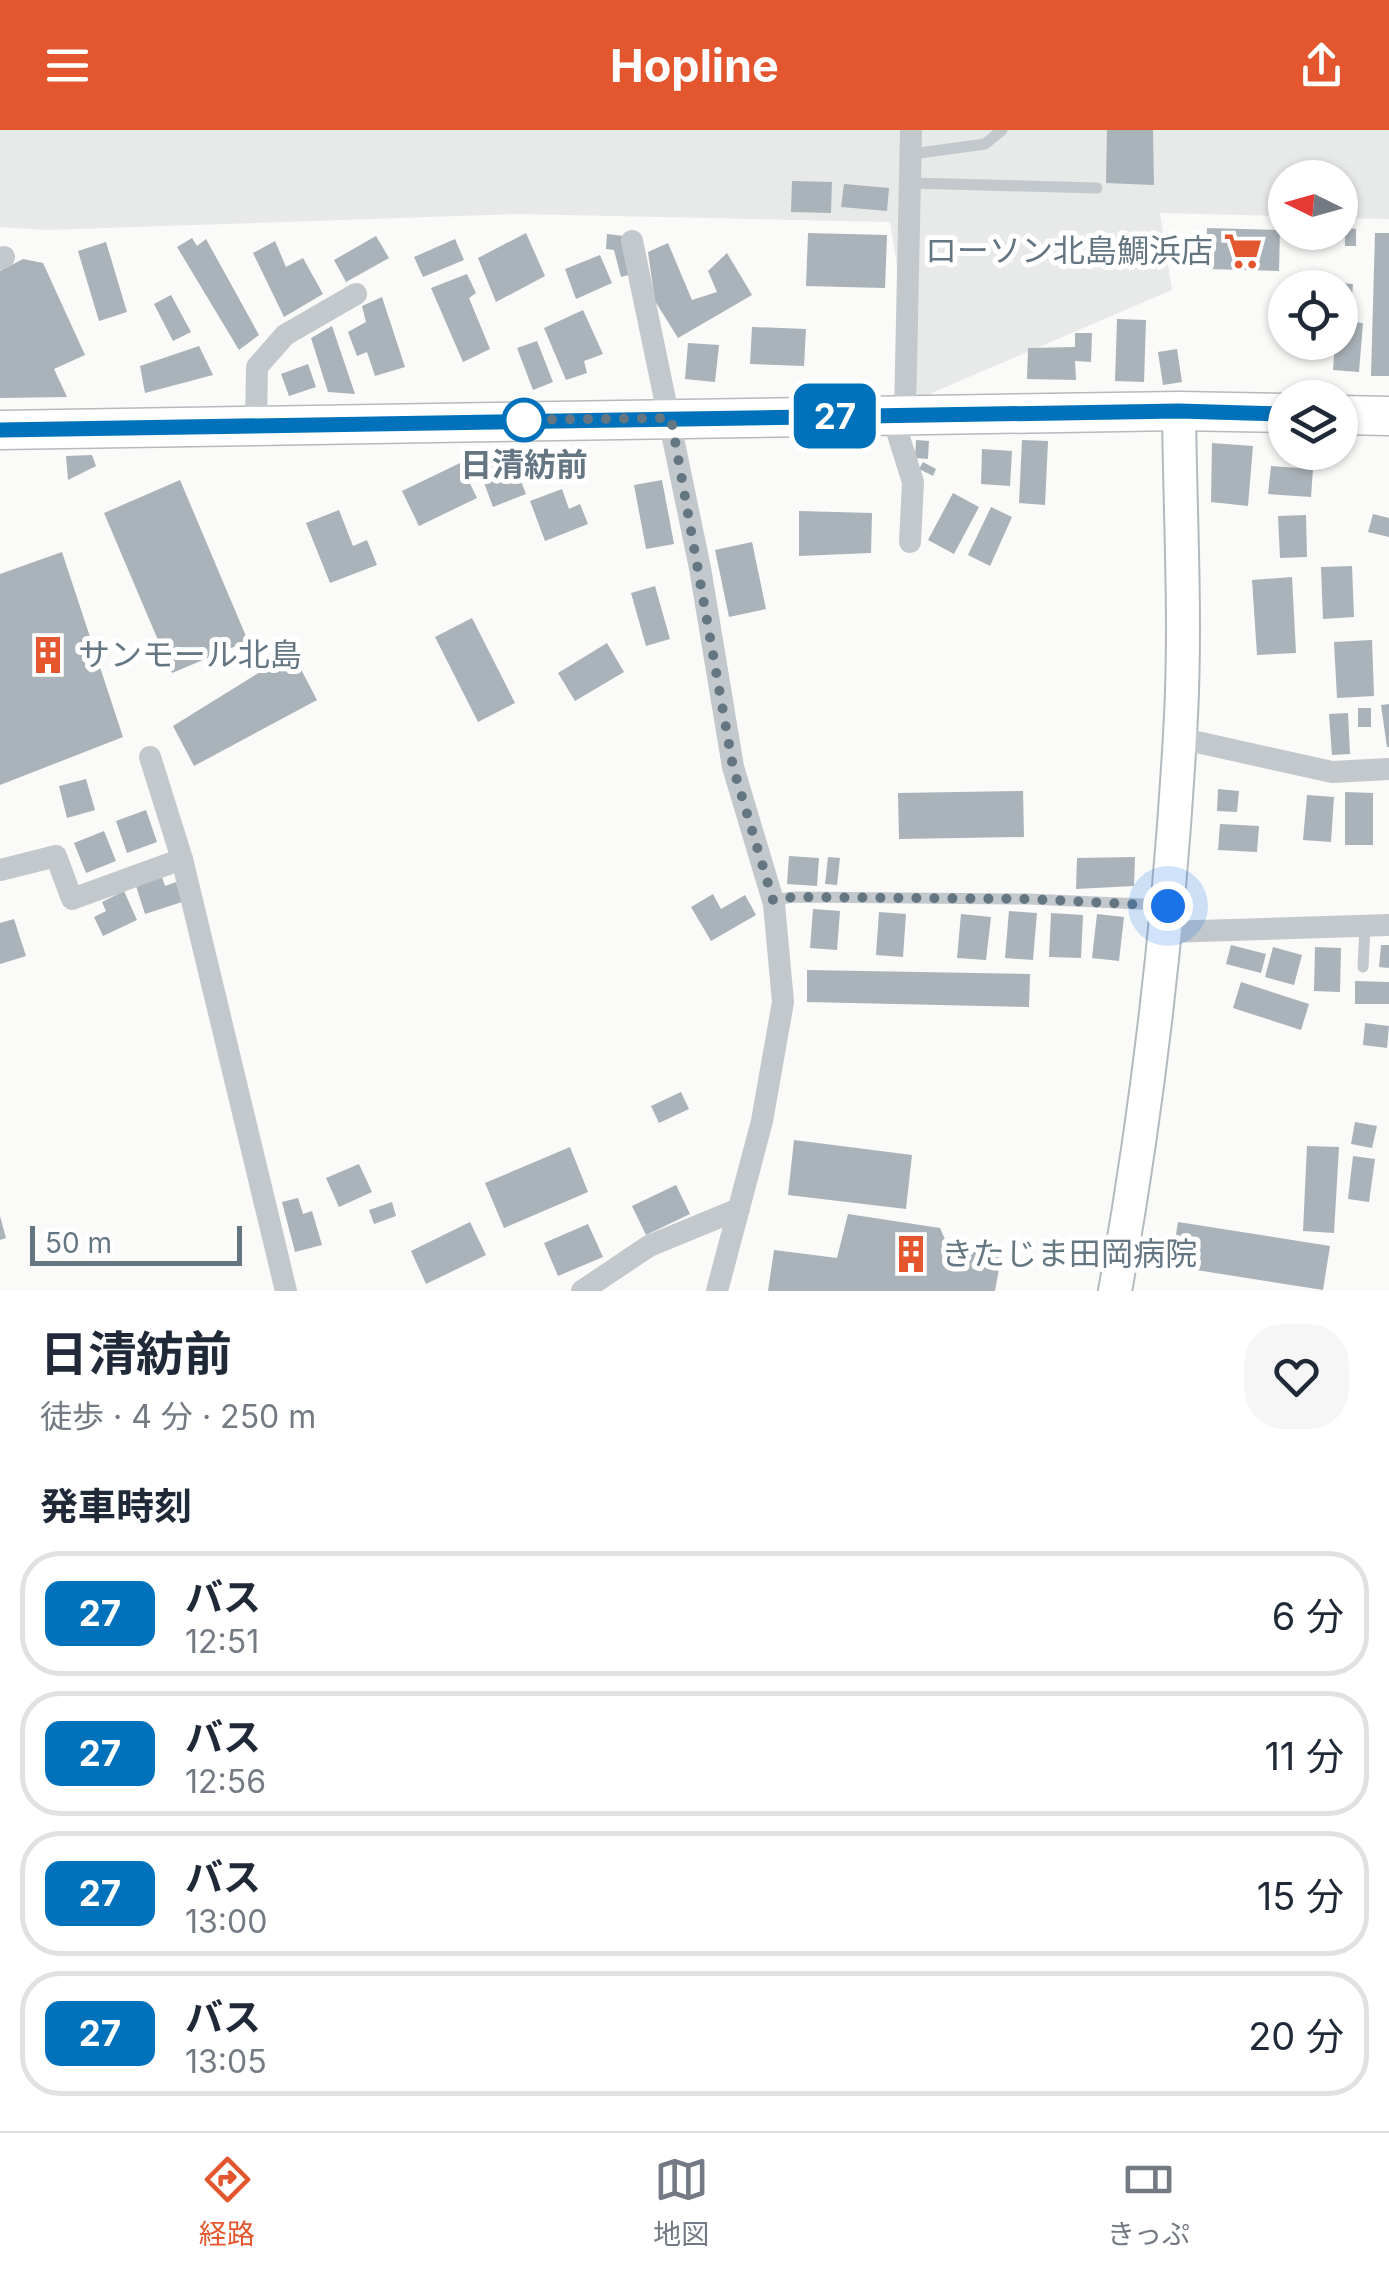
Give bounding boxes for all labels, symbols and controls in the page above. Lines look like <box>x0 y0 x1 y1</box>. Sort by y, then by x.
icon: menu <box>40 38 95 93</box>
text: Hopline <box>610 38 779 93</box>
icon: share <box>1294 38 1349 93</box>
north arrow <box>1268 160 1358 250</box>
map controls <box>1268 160 1358 470</box>
supermarket icon: ローソン北島鯛浜店 <box>1222 230 1264 272</box>
place label: ローソン北島鯛浜店 <box>925 231 1213 270</box>
button: locate <box>1268 270 1358 360</box>
button: layers <box>1268 380 1358 470</box>
line badge: 27 <box>790 384 880 448</box>
text: 27 <box>814 395 856 437</box>
marker: 日清紡前 <box>503 399 545 441</box>
place label: 日清紡前 <box>460 445 588 484</box>
building icon: サンモール北島 <box>27 634 69 676</box>
place label: サンモール北島 <box>78 635 302 674</box>
your location <box>1143 881 1193 931</box>
scale bar <box>30 1221 242 1266</box>
text: 50 m <box>45 1226 112 1260</box>
building icon: きたじま田岡病院 <box>890 1233 932 1275</box>
place label: きたじま田岡病院 <box>941 1234 1197 1273</box>
text: 日清紡前 <box>40 1324 232 1383</box>
button: heart <box>1244 1324 1349 1429</box>
text: 徒歩 · 4 分 · 250 m <box>40 1397 316 1436</box>
text: 発車時刻 <box>40 1483 192 1529</box>
text: バス <box>185 1574 261 1620</box>
text: 27 <box>79 1592 121 1634</box>
text: 6 分 <box>1272 1593 1344 1639</box>
text: 12:51 <box>185 1622 259 1661</box>
text: バス <box>185 1714 261 1760</box>
text: 27 <box>79 1732 121 1774</box>
text: 11 分 <box>1264 1733 1344 1779</box>
text: 12:56 <box>185 1762 266 1801</box>
text: バス <box>185 1854 261 1900</box>
text: 27 <box>79 1872 121 1914</box>
text: 15 分 <box>1257 1873 1344 1919</box>
text: 13:00 <box>185 1902 267 1941</box>
text: バス <box>185 1994 261 2040</box>
text: 27 <box>79 2012 121 2054</box>
text: 20 分 <box>1248 2013 1344 2059</box>
text: 13:05 <box>185 2042 267 2081</box>
tab: 経路 <box>199 2152 255 2252</box>
tab: 地図 <box>653 2152 709 2252</box>
tab: きっぷ <box>1107 2152 1190 2252</box>

